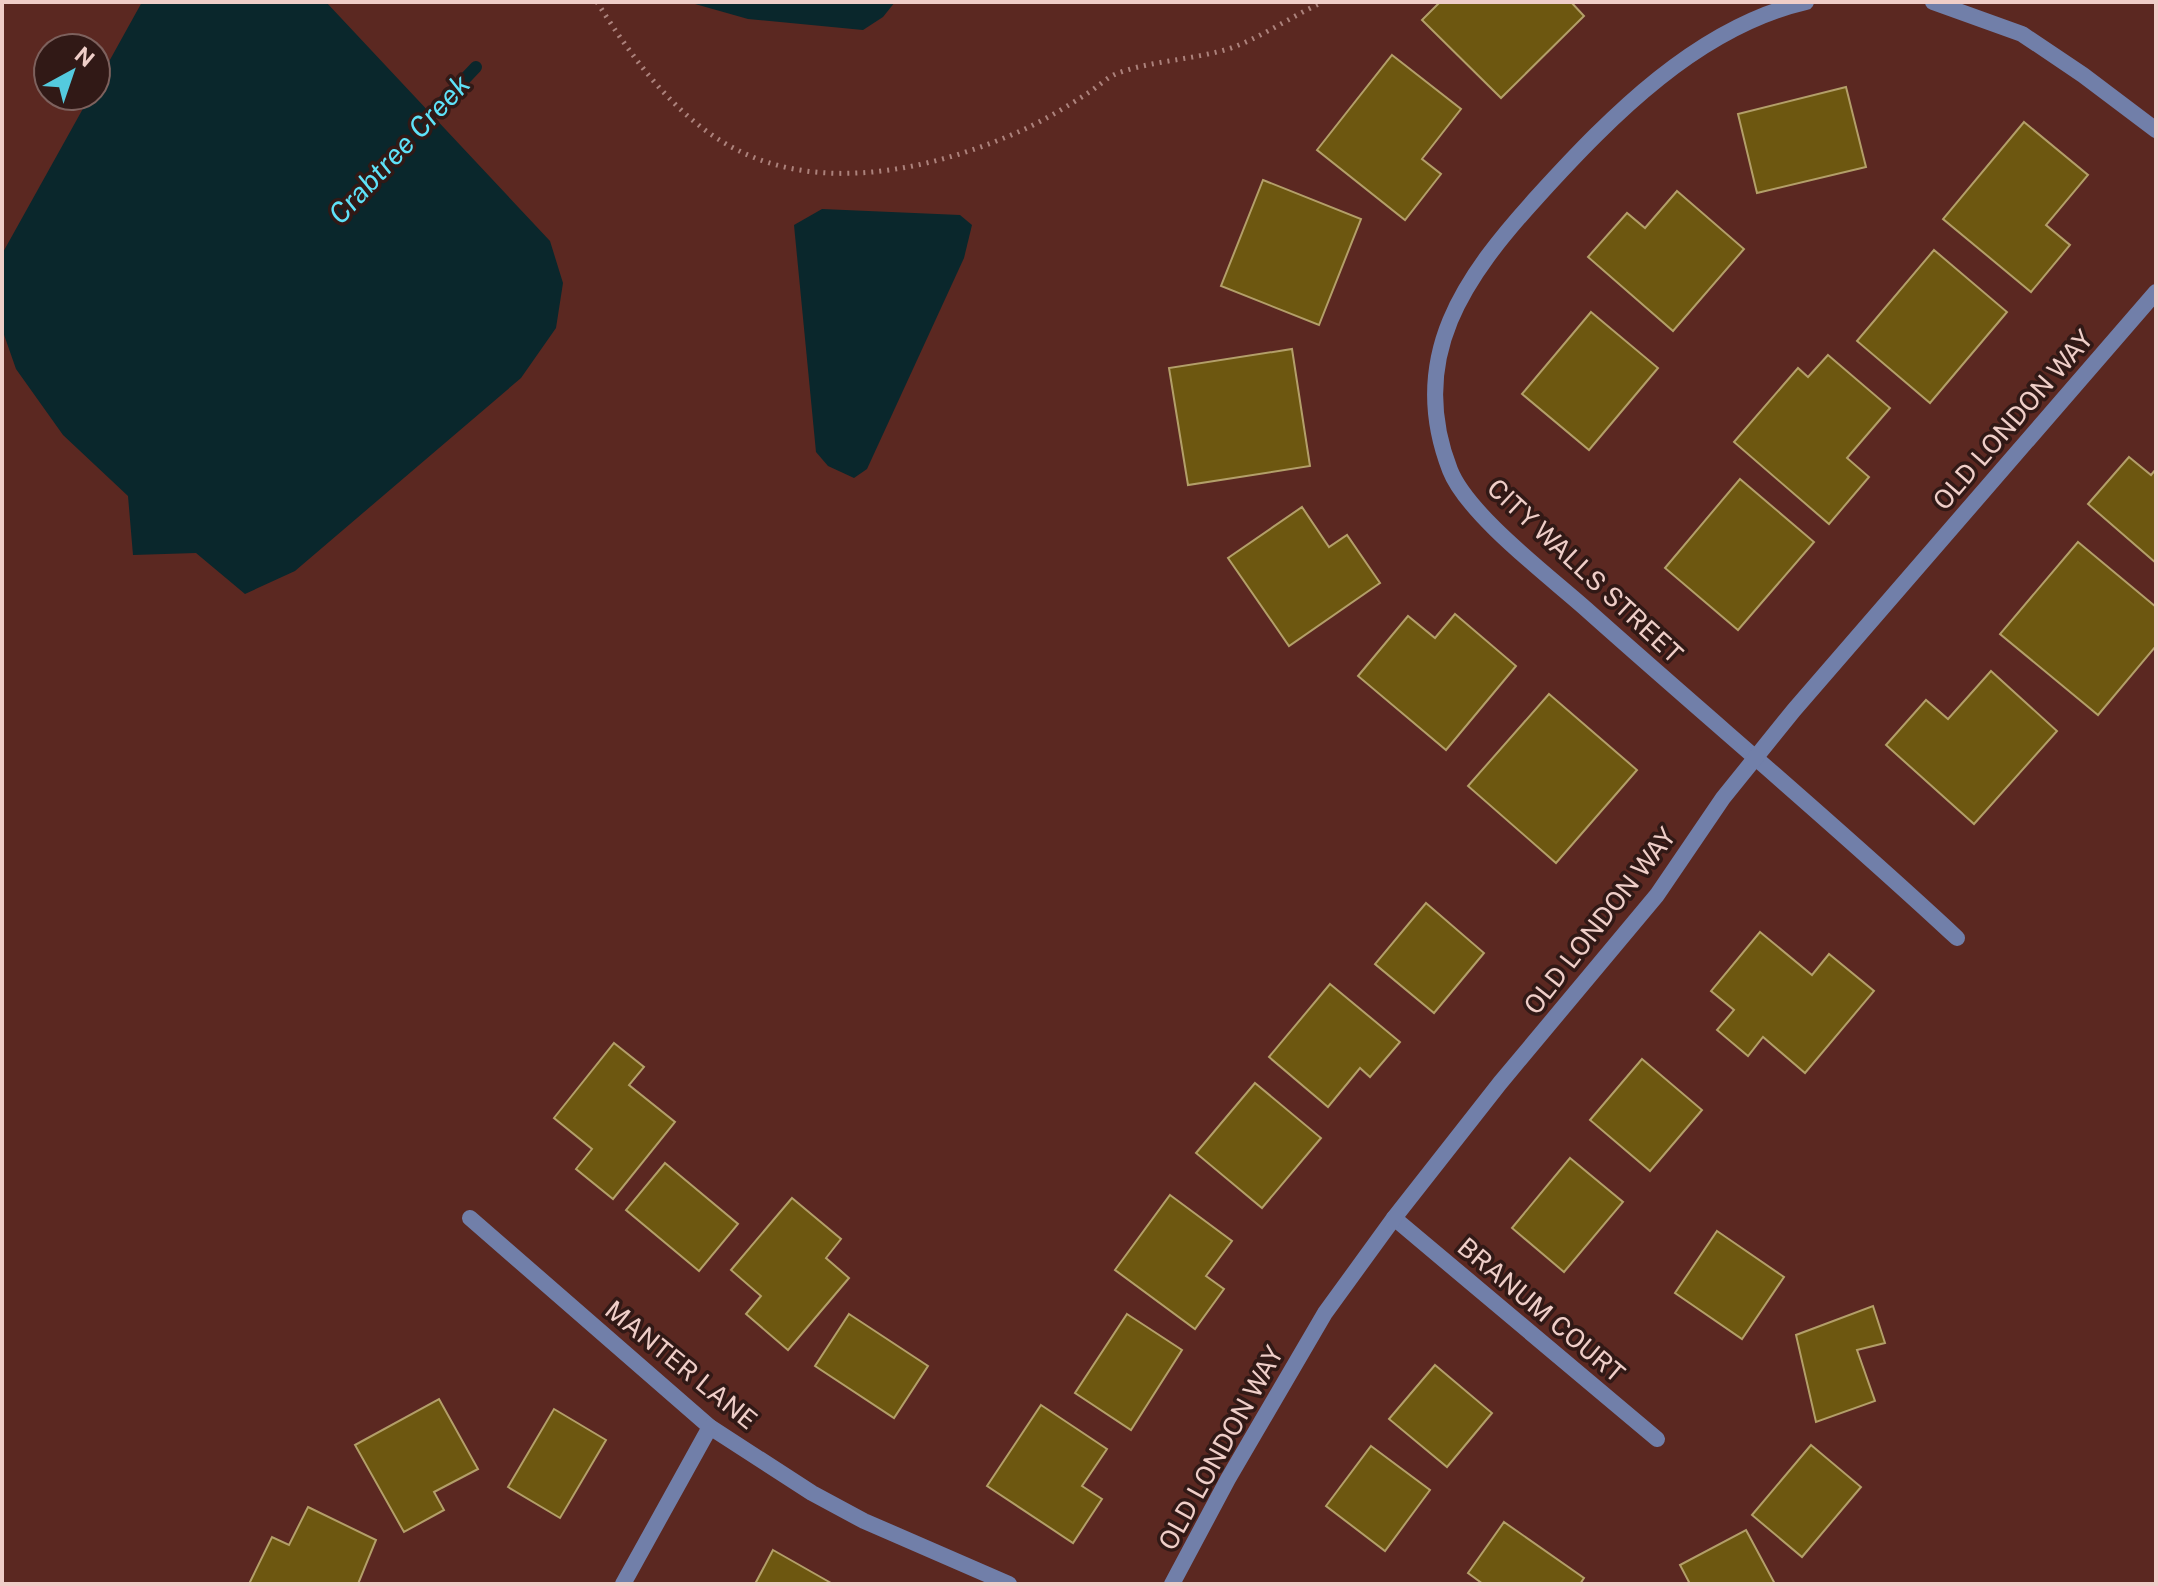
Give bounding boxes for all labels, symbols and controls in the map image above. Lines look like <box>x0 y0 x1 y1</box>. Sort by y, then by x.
north arrow <box>32 32 112 112</box>
text: N <box>70 41 100 72</box>
water label: Crabtree Creek <box>321 67 476 230</box>
street label: OLD LONDON WAY <box>1926 323 2099 516</box>
street label: CITY WALLS STREET <box>1481 472 1689 669</box>
street label: OLD LONDON WAY <box>1517 821 1682 1020</box>
street label: BRANUM COURT <box>1452 1231 1631 1388</box>
street label: MANTER LANE <box>599 1294 763 1435</box>
street label: OLD LONDON WAY <box>1152 1340 1290 1555</box>

